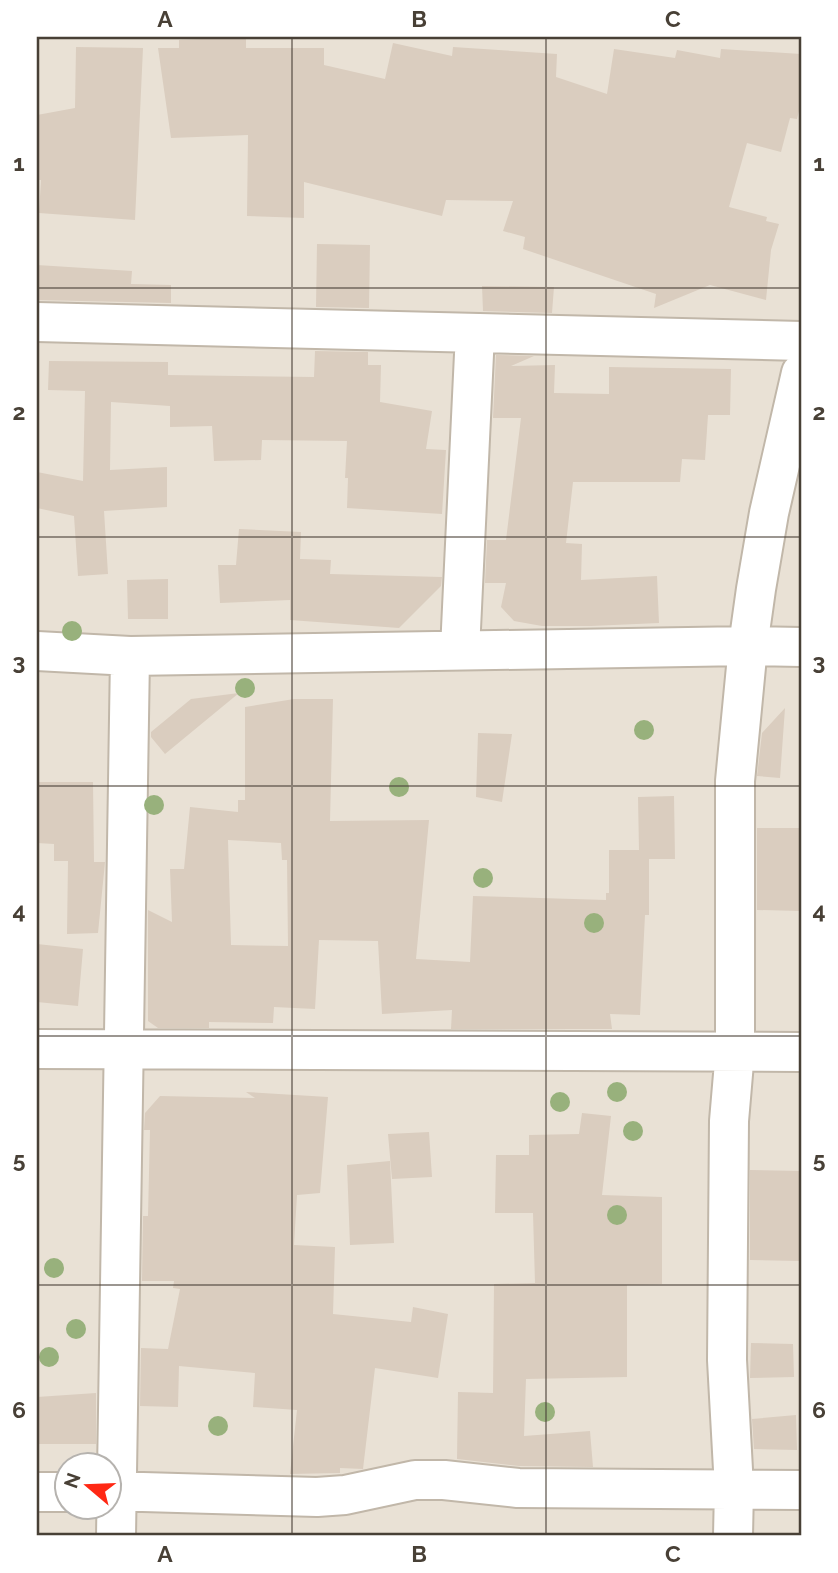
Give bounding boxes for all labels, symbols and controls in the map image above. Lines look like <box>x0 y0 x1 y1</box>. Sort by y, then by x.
text: A <box>157 5 173 32</box>
text: B <box>411 5 427 32</box>
text: C <box>665 5 681 32</box>
text: 1 <box>13 149 25 176</box>
text: 1 <box>813 149 825 176</box>
text: 2 <box>13 398 25 425</box>
text: 2 <box>813 398 825 425</box>
text: 3 <box>13 648 25 675</box>
text: 3 <box>813 648 825 675</box>
text: 4 <box>12 897 26 924</box>
text: 4 <box>812 897 826 924</box>
text: 5 <box>13 1146 26 1173</box>
text: 5 <box>813 1146 826 1173</box>
text: 6 <box>12 1396 26 1423</box>
text: 6 <box>812 1396 826 1423</box>
north arrow <box>52 1450 122 1520</box>
text: N <box>59 1470 85 1491</box>
text: A <box>157 1540 173 1567</box>
text: B <box>411 1540 427 1567</box>
text: C <box>665 1540 681 1567</box>

